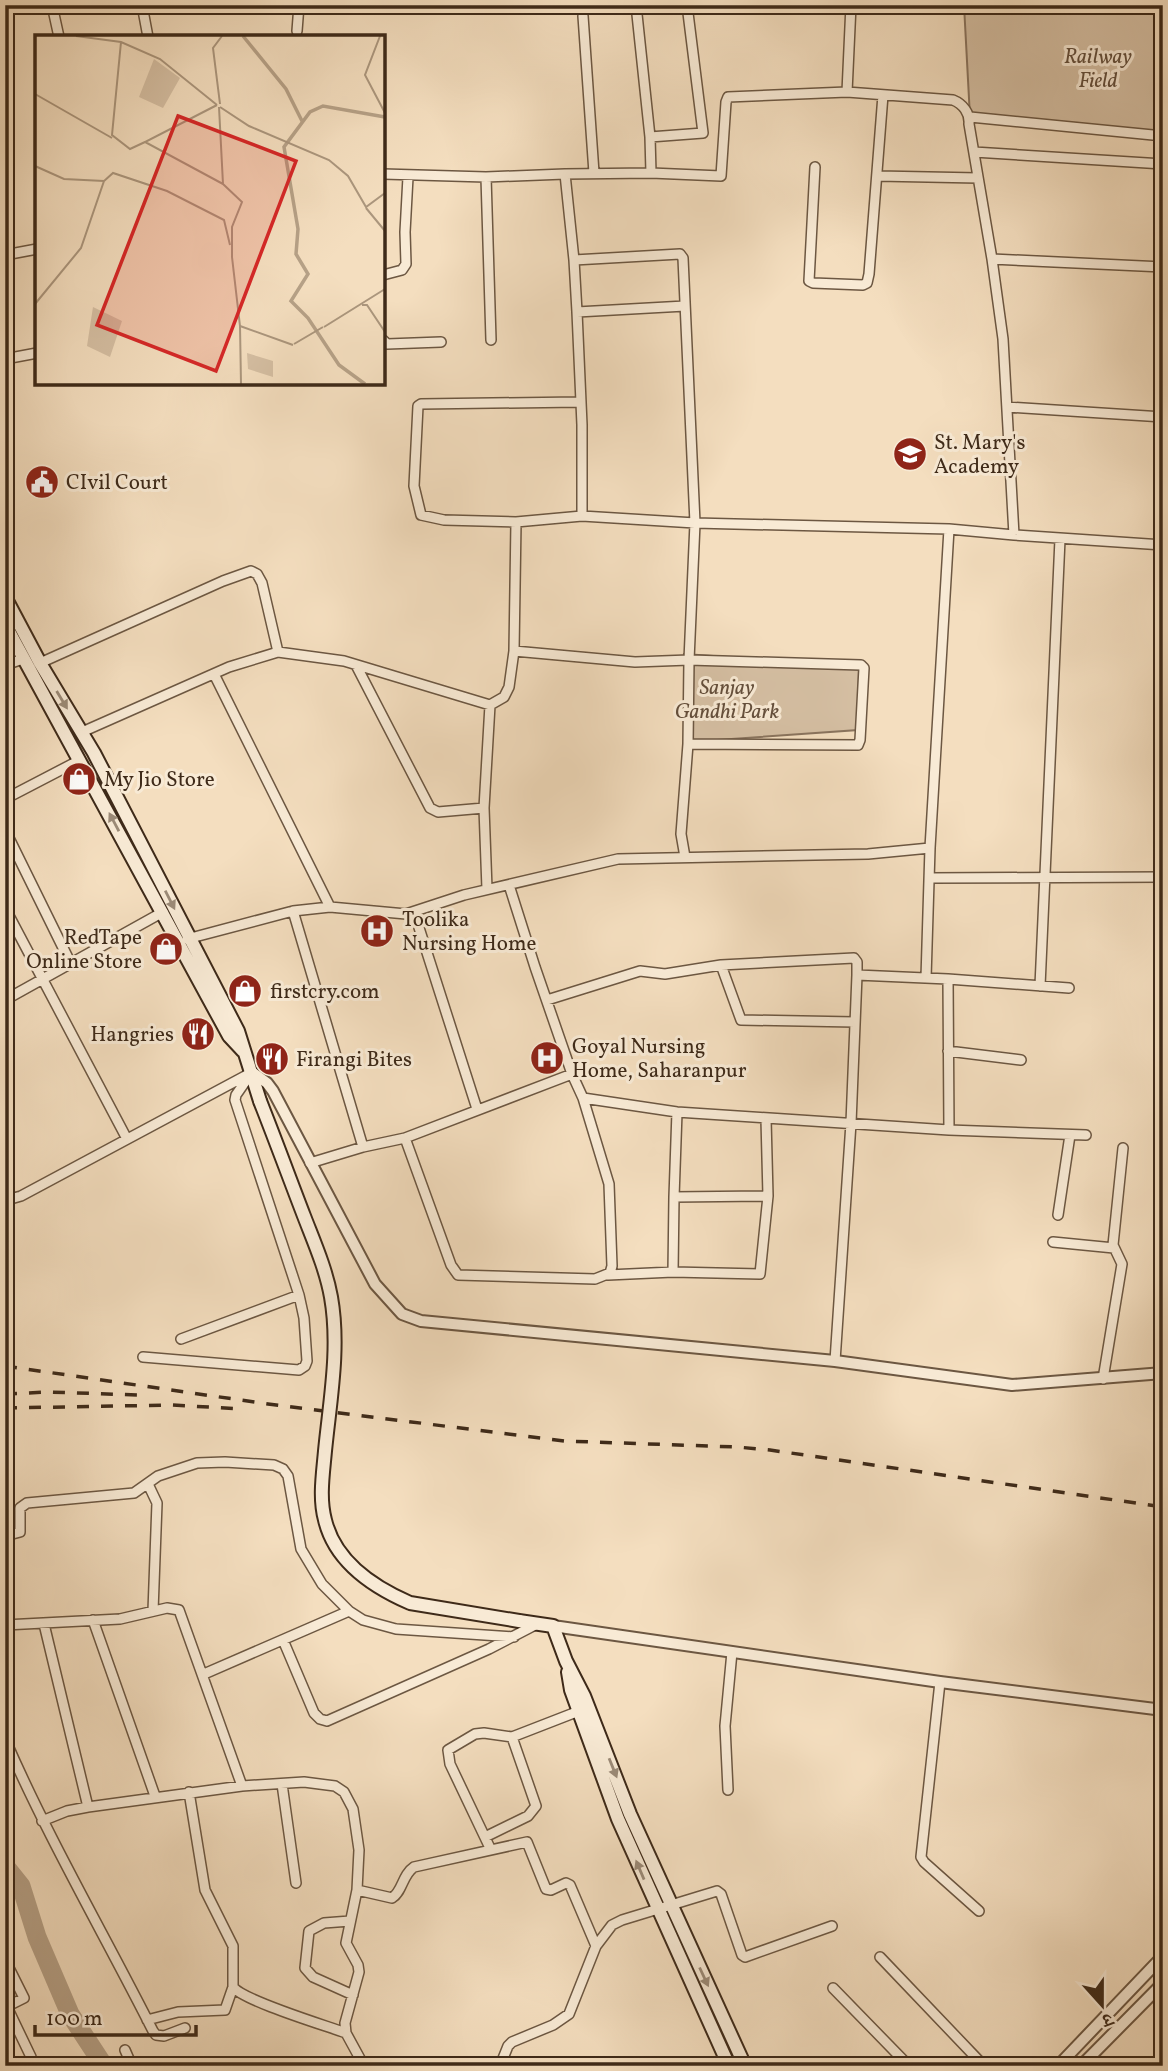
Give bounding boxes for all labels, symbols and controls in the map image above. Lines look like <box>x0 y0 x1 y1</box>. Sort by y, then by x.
inset map <box>35 35 385 385</box>
park label: Railway Field <box>1064 43 1133 96</box>
place label: St. Mary's Academy <box>934 429 1025 482</box>
school or university icon: St. Mary's Academy <box>891 435 929 473</box>
public building icon: CIvil Court <box>23 463 61 501</box>
place label: CIvil Court <box>66 469 168 498</box>
park label: Sanjay Gandhi Park <box>675 674 779 727</box>
one-way arrow <box>56 690 68 709</box>
shop icon: My Jio Store <box>60 760 98 798</box>
place label: My Jio Store <box>104 766 215 795</box>
one-way arrow <box>108 812 120 832</box>
one-way arrow <box>164 890 176 910</box>
place label: Toolika Nursing Home <box>402 906 537 959</box>
hospital icon: Toolika Nursing Home <box>358 912 396 950</box>
place label: RedTape Online Store <box>26 924 142 977</box>
shop icon: RedTape Online Store <box>147 930 185 968</box>
shop icon: firstcry.com <box>226 972 264 1010</box>
place label: firstcry.com <box>270 978 380 1007</box>
restaurant icon: Hangries <box>179 1015 217 1053</box>
place label: Hangries <box>90 1021 174 1050</box>
place label: Goyal Nursing Home, Saharanpur <box>572 1033 747 1086</box>
hospital icon: Goyal Nursing Home, Saharanpur <box>528 1039 566 1077</box>
restaurant icon: Firangi Bites <box>253 1040 291 1078</box>
place label: Firangi Bites <box>296 1046 412 1075</box>
one-way arrow <box>607 1758 618 1779</box>
one-way arrow <box>634 1859 645 1880</box>
one-way arrow <box>698 1967 709 1987</box>
north arrow <box>1066 1969 1136 2039</box>
scale bar <box>35 1994 196 2038</box>
text: उ <box>1097 2004 1118 2033</box>
text: 100 m <box>46 2005 103 2034</box>

